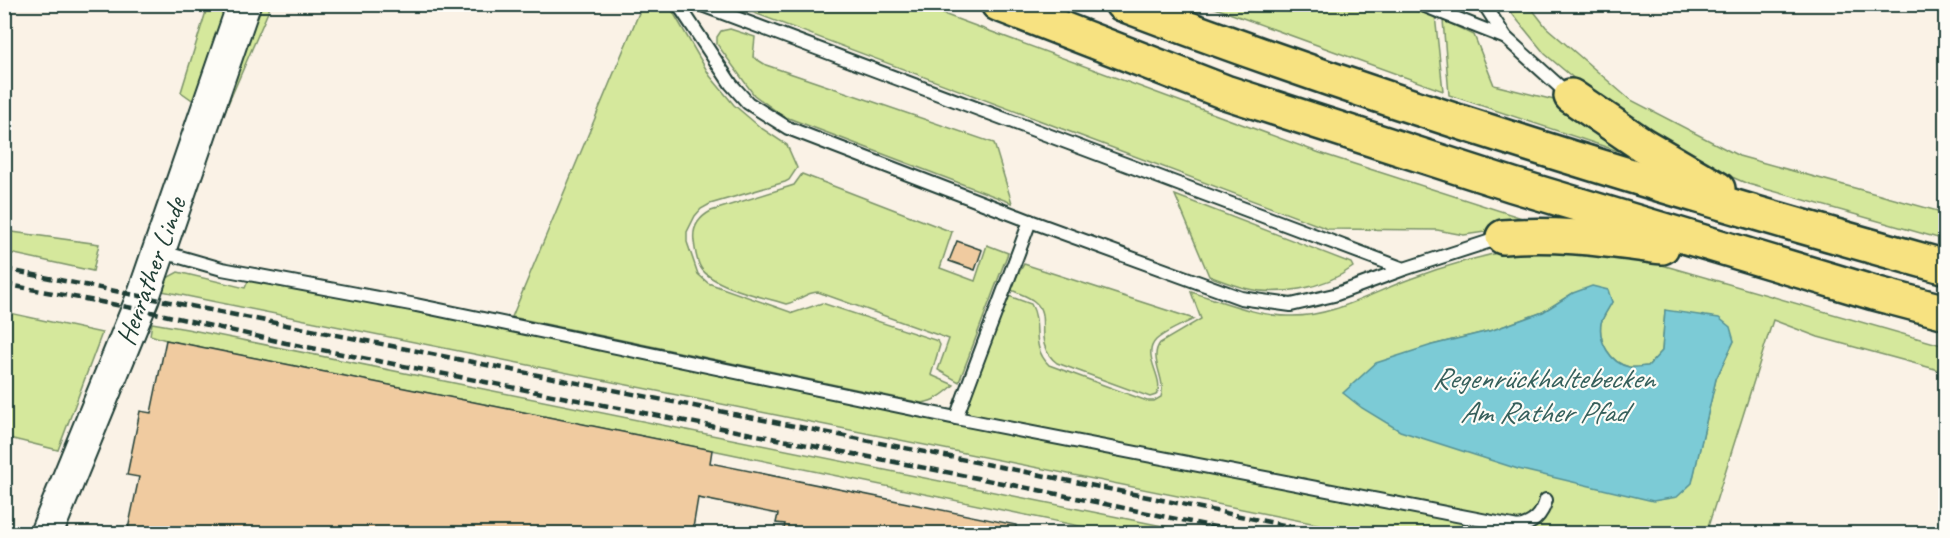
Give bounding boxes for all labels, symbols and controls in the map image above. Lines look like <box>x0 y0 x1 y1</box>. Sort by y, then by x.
street label: Herrather Linde <box>108 191 194 350</box>
water label: Regenrückhaltebecken Am Rather Pfad <box>1432 359 1657 431</box>

